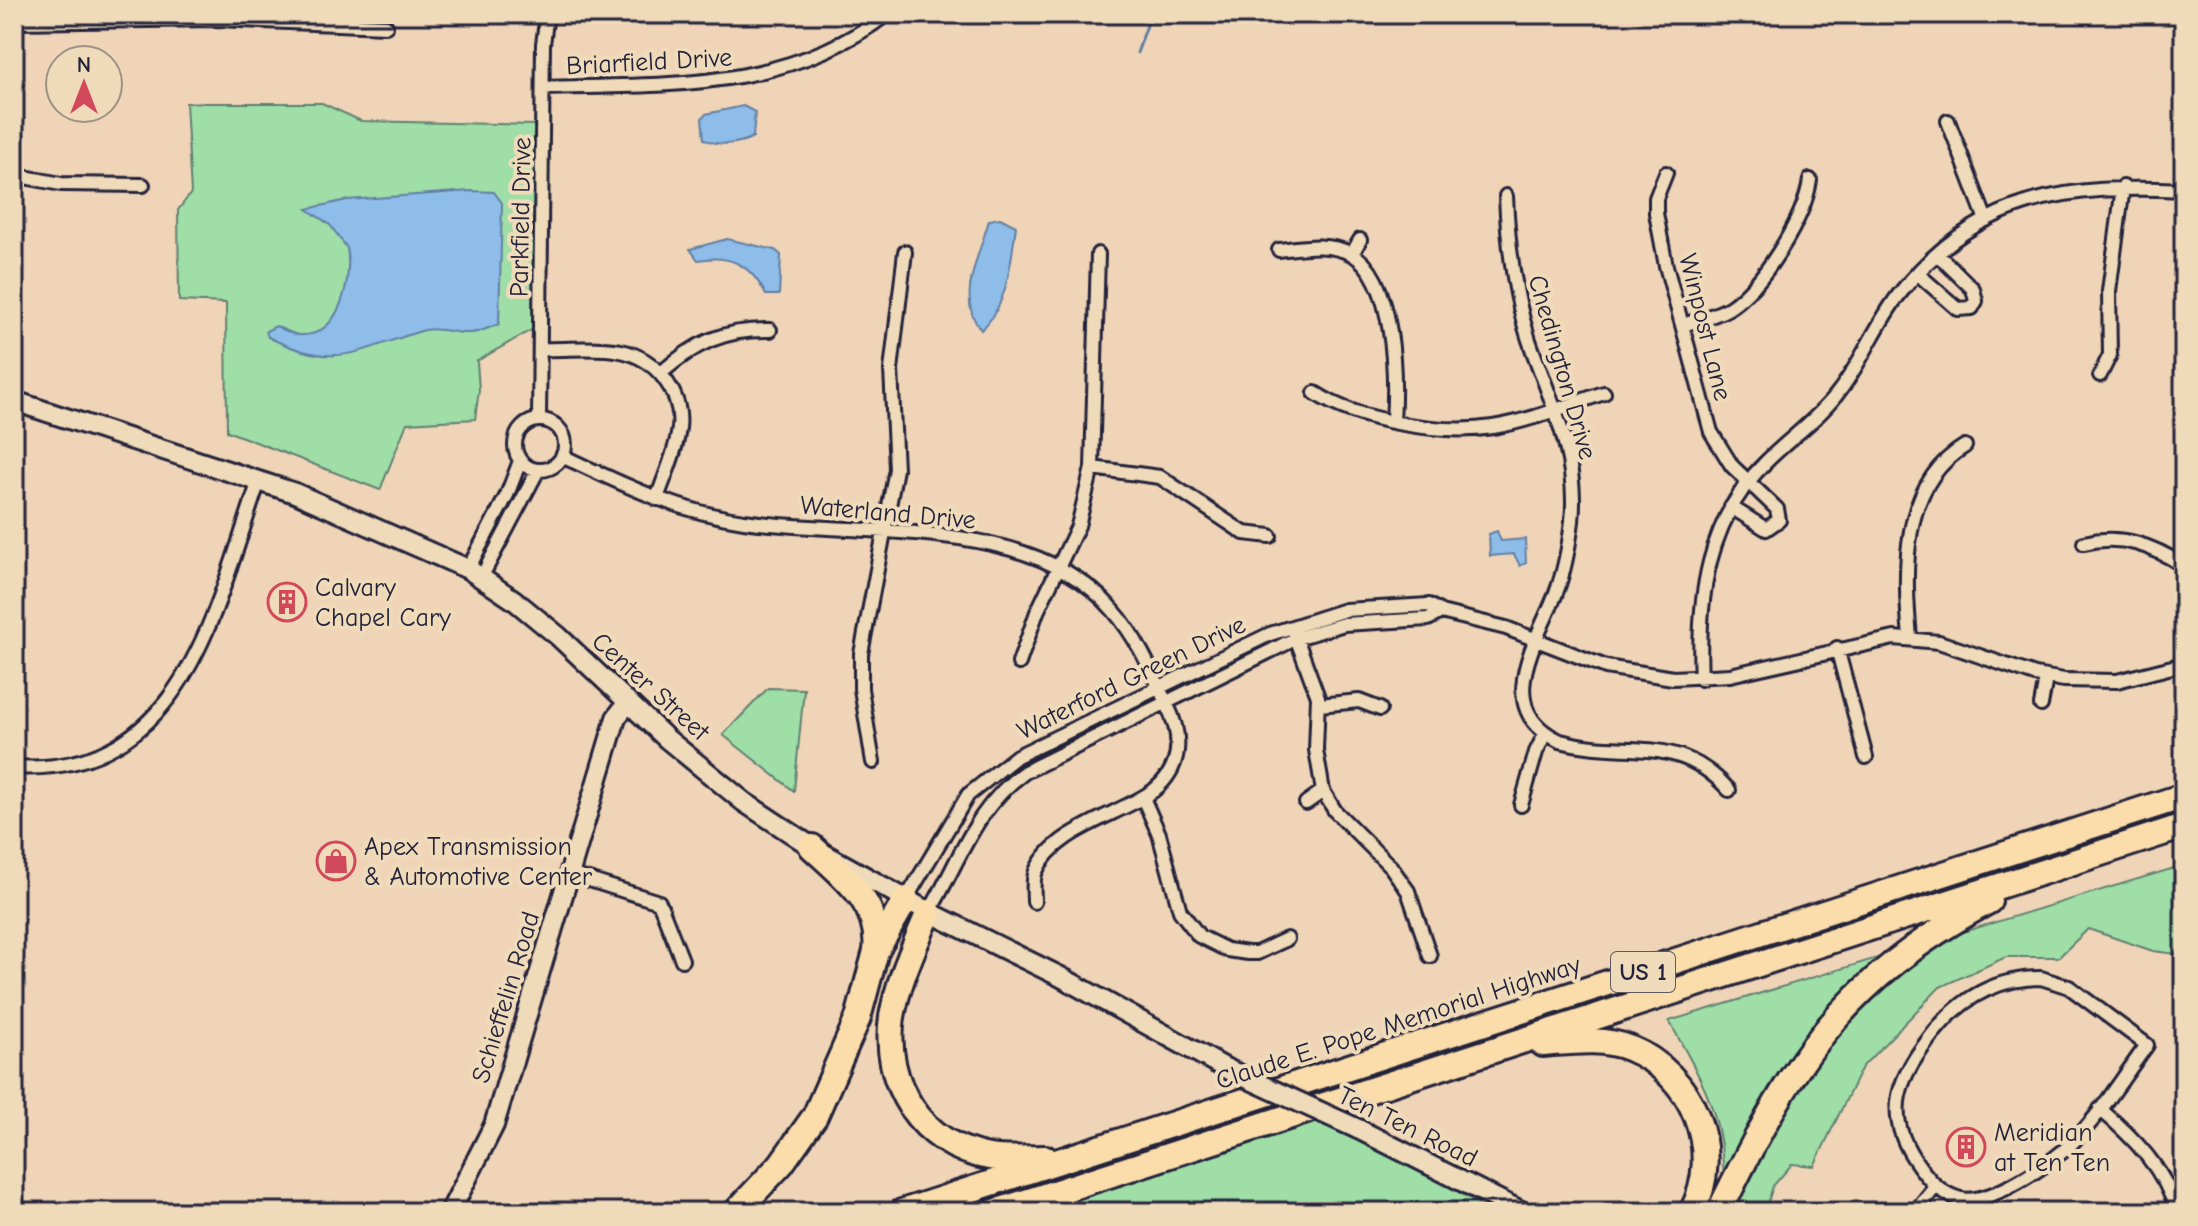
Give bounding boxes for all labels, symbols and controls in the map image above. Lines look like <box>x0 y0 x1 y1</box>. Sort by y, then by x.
street label: Briarfield Drive <box>565 43 733 81</box>
north arrow <box>44 44 124 124</box>
text: N <box>77 52 91 78</box>
street label: Parkfield Drive <box>505 137 537 297</box>
street label: Winpost Lane <box>1672 251 1738 404</box>
street label: Chedington Drive <box>1521 272 1603 463</box>
street label: Waterland Drive <box>799 490 977 536</box>
place label: Calvary Chapel Cary <box>315 573 451 633</box>
building icon: Calvary Chapel Cary <box>266 581 308 623</box>
street label: Waterford Green Drive <box>1012 610 1250 746</box>
street label: Center Street <box>586 626 716 748</box>
place label: Apex Transmission & Automotive Center <box>364 832 593 892</box>
shop icon: Apex Transmission & Automotive Center <box>315 840 357 882</box>
street label: Schieffelin Road <box>466 908 546 1087</box>
street label: Claude E. Pope Memorial Highway <box>1212 950 1585 1096</box>
road number: US 1 <box>1611 952 1675 992</box>
street label: Ten Ten Road <box>1333 1080 1482 1174</box>
place label: Meridian at Ten Ten <box>1994 1118 2110 1178</box>
building icon: Meridian at Ten Ten <box>1945 1126 1987 1168</box>

